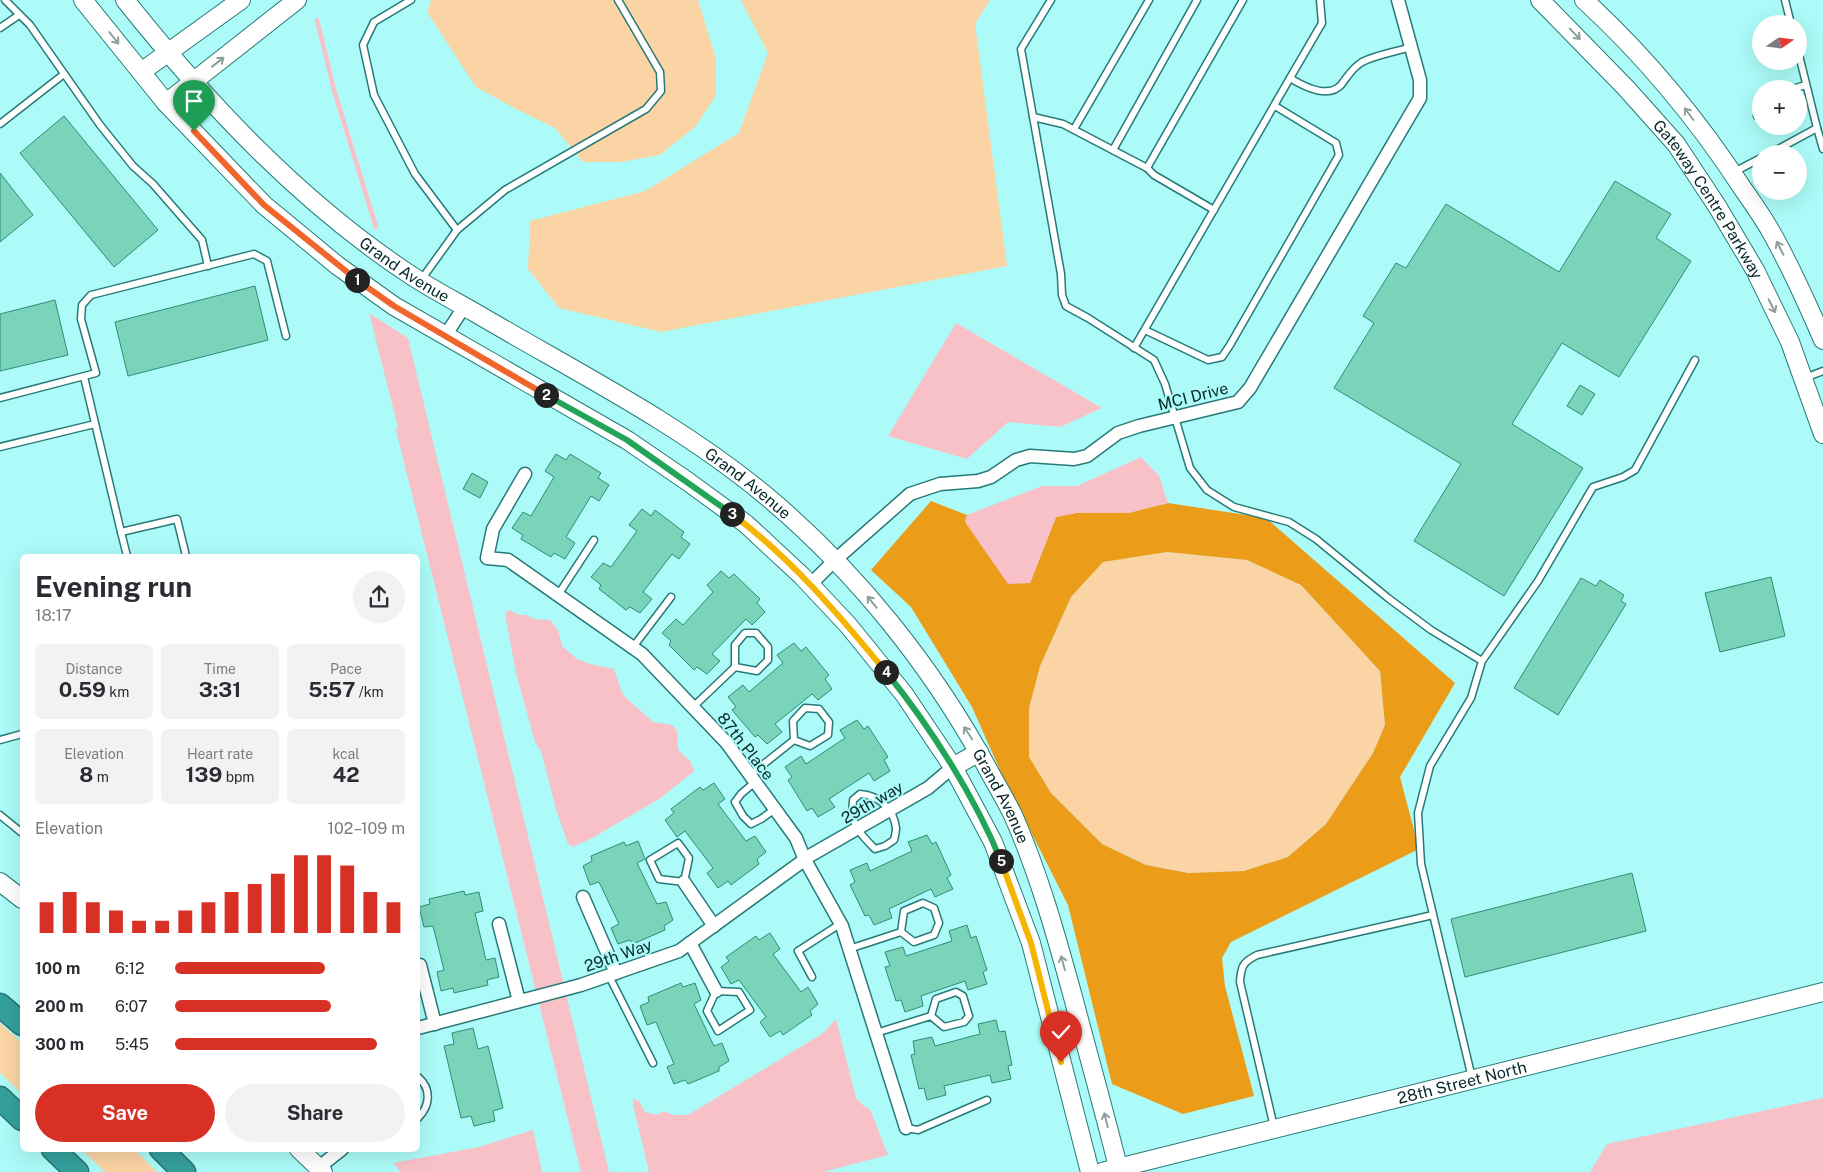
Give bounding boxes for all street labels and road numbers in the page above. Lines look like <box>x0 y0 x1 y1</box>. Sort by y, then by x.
street label: Gateway Centre Parkway <box>1649 116 1767 282</box>
street label: Grand Avenue <box>355 233 453 306</box>
street label: MCI Drive <box>1156 379 1230 414</box>
street label: Grand Avenue <box>701 444 795 523</box>
street label: 87th Place <box>713 709 778 784</box>
street label: Grand Avenue <box>968 745 1033 846</box>
street label: 29th way <box>838 777 907 828</box>
street label: 29th Way <box>582 935 655 976</box>
street label: 28th Street North <box>1395 1057 1529 1108</box>

